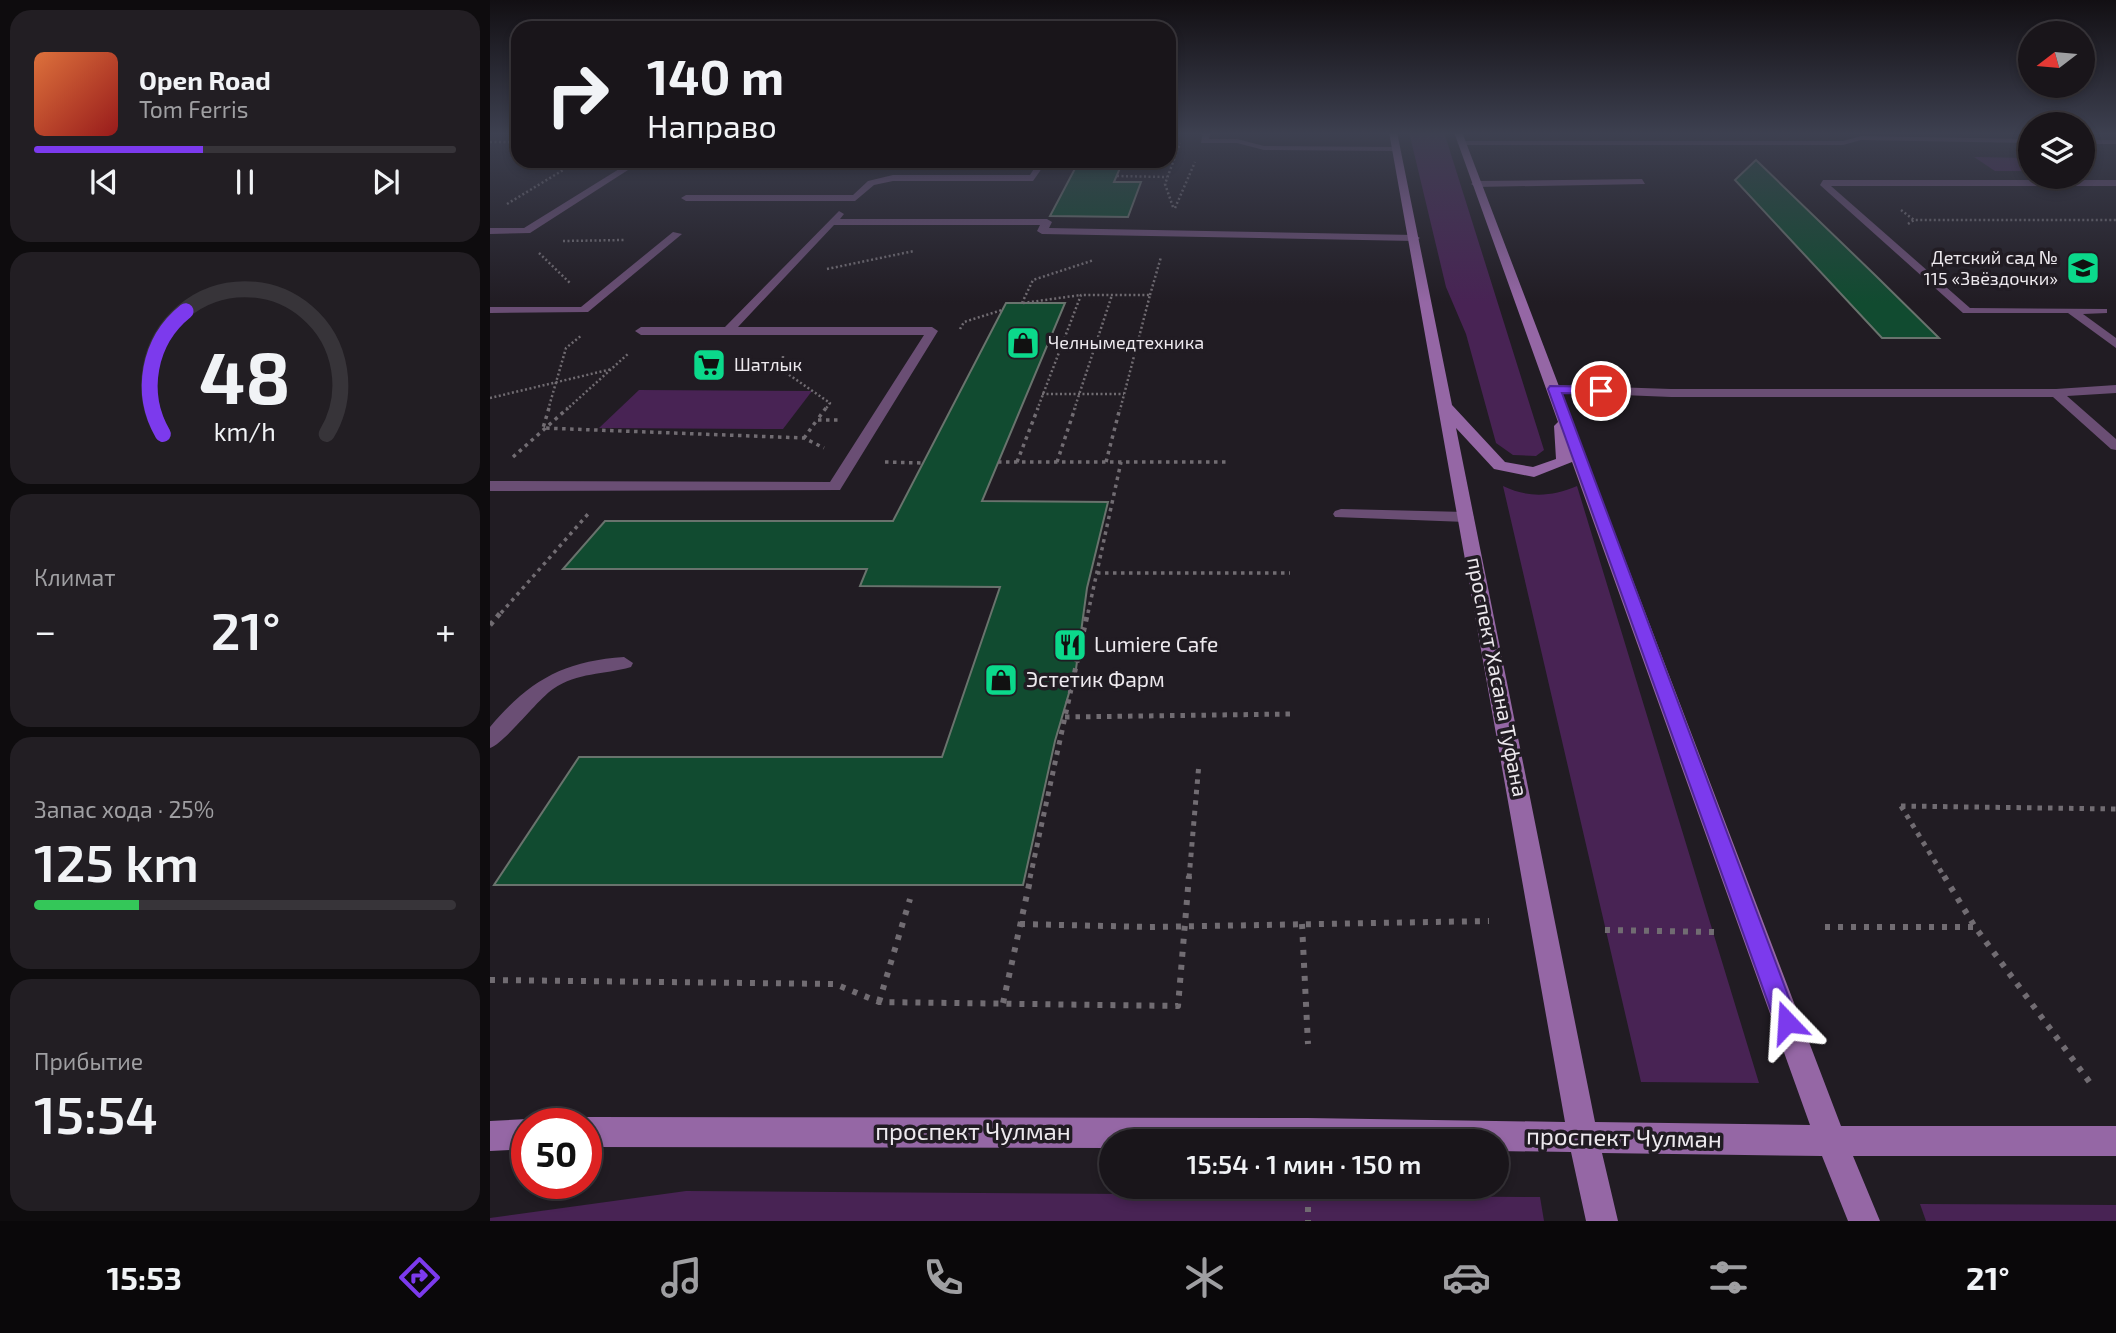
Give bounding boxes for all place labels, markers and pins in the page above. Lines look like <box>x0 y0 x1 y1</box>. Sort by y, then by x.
place label: Детский сад № 115 «Звёздочки» <box>1924 246 2058 289</box>
school or university icon: Детский сад № 115 «Звёздочки» <box>2064 249 2102 287</box>
shop icon: Челнымедтехника <box>1004 324 1042 362</box>
place label: Челнымедтехника <box>1048 331 1204 353</box>
supermarket icon: Шатлык <box>690 346 728 384</box>
place label: Шатлык <box>734 353 803 375</box>
pin <box>1571 361 1631 421</box>
restaurant icon: Lumiere Cafe <box>1051 626 1089 664</box>
place label: Lumiere Cafe <box>1094 631 1218 656</box>
shop icon: Эстетик Фарм <box>982 661 1020 699</box>
place label: Эстетик Фарм <box>1026 666 1165 691</box>

